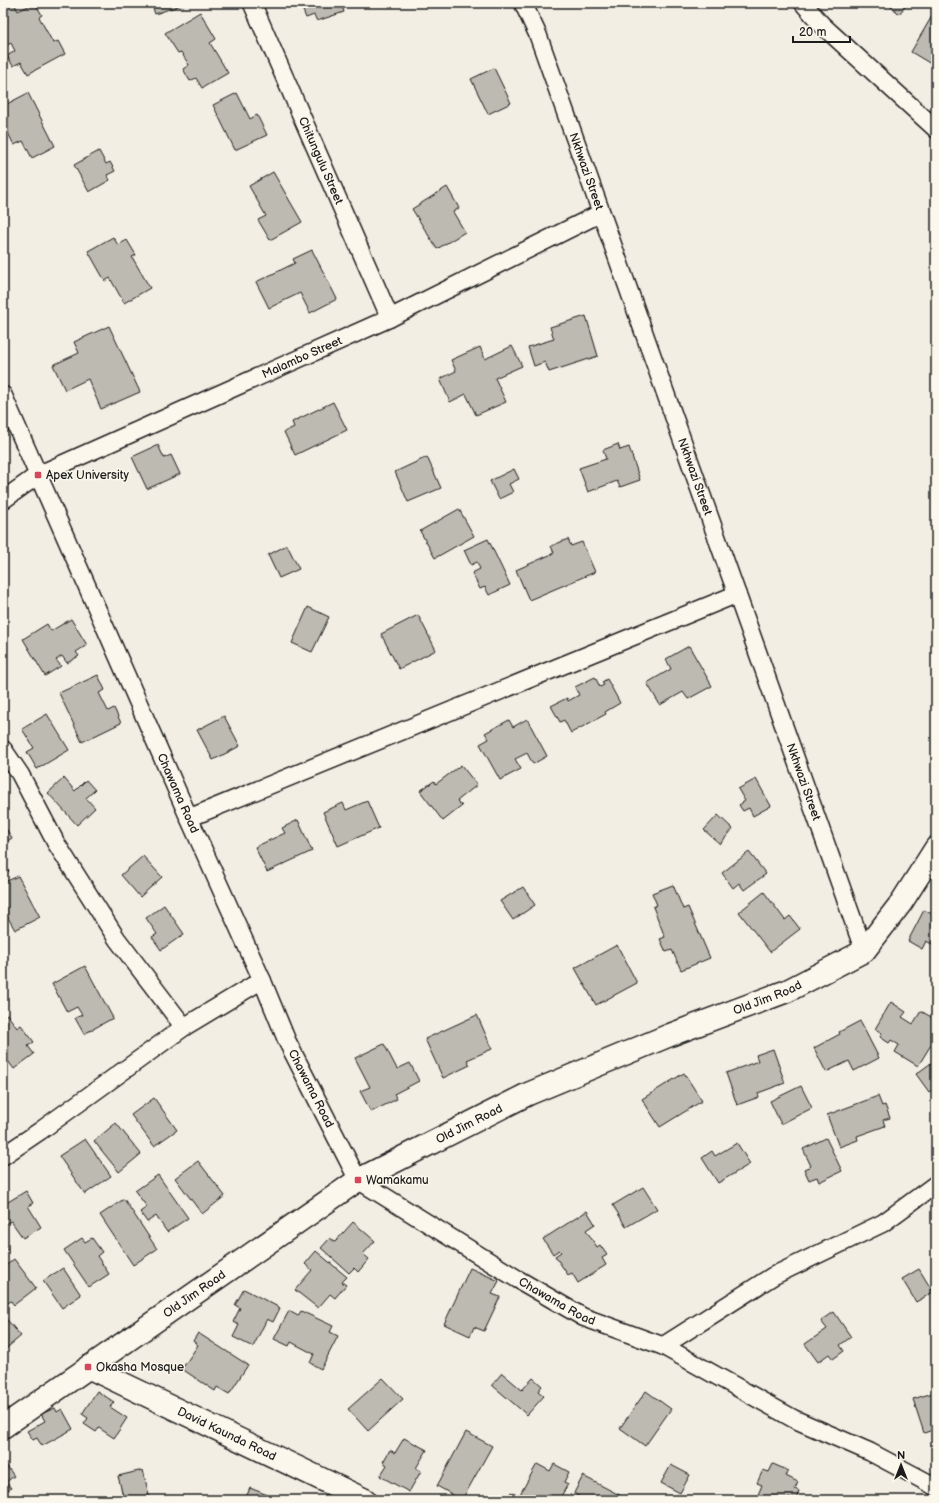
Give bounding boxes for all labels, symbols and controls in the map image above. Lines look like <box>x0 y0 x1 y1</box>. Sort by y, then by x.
scale bar <box>793 18 850 44</box>
text: 20 m <box>799 25 826 40</box>
street label: Chitungulu Street <box>295 114 347 207</box>
street label: Nkhwazi Street <box>566 131 607 212</box>
street label: Malambo Street <box>260 333 345 382</box>
street label: Nkhwazi Street <box>675 436 716 517</box>
place label: Apex University <box>46 468 130 483</box>
marker: Apex University <box>33 470 43 480</box>
street label: Nkhwazi Street <box>783 741 824 823</box>
street label: Chawama Road <box>154 751 202 836</box>
street label: Old Jim Road <box>731 977 804 1018</box>
street label: Chawama Road <box>285 1047 337 1130</box>
street label: Old Jim Road <box>433 1101 505 1147</box>
place label: Wamakamu <box>366 1173 429 1188</box>
marker: Wamakamu <box>353 1175 363 1185</box>
street label: Old Jim Road <box>160 1267 229 1321</box>
street label: Chawama Road <box>516 1274 598 1328</box>
place label: Okasha Mosque <box>96 1360 184 1375</box>
marker: Okasha Mosque <box>83 1362 93 1372</box>
street label: David Kaunda Road <box>175 1404 279 1464</box>
north arrow <box>881 1445 921 1485</box>
text: N <box>897 1449 905 1462</box>

